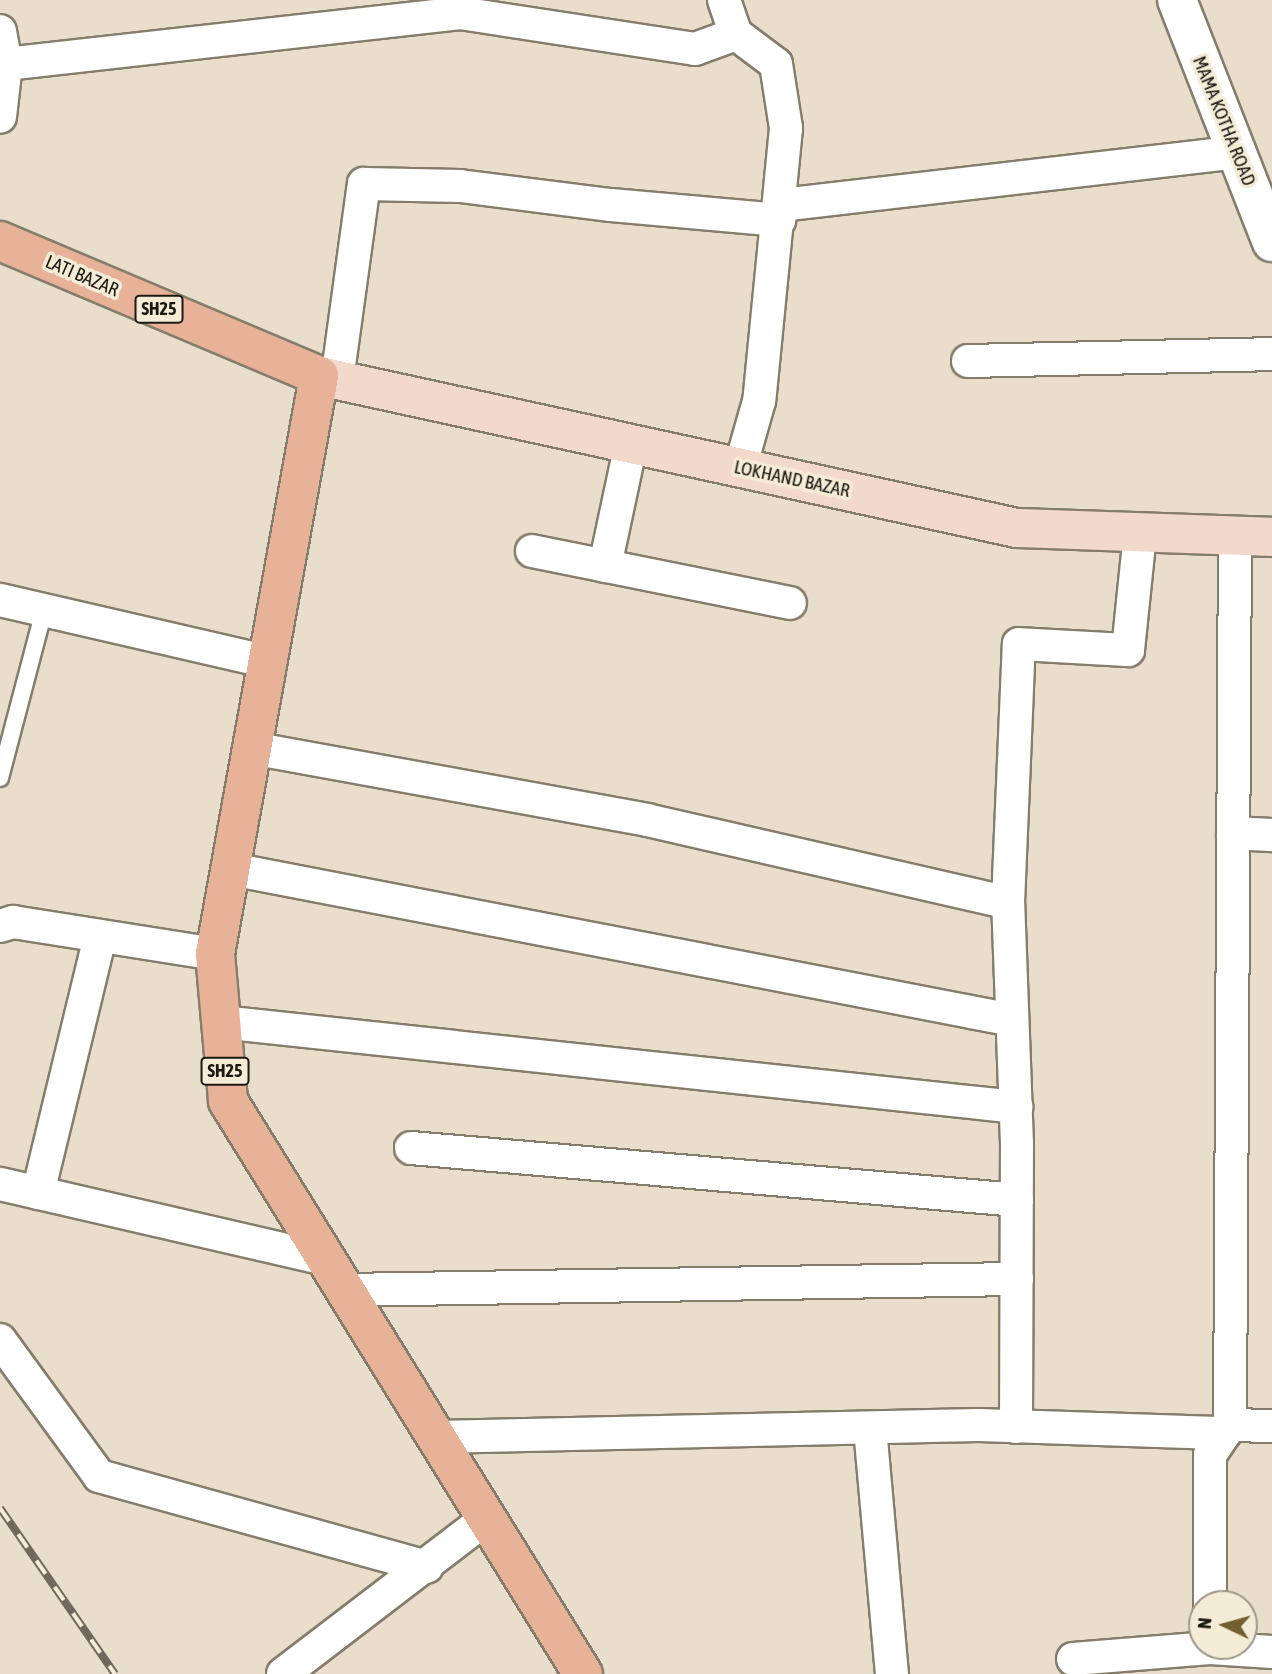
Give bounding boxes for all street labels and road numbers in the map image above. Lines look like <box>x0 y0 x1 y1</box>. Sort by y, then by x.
street label: MAMA KOTHA ROAD <box>1188 53 1260 189</box>
street label: LATI BAZAR <box>42 250 122 302</box>
road number: SH25 <box>134 295 184 324</box>
street label: LOKHAND BAZAR <box>732 456 852 502</box>
road number: SH25 <box>201 1056 250 1086</box>

